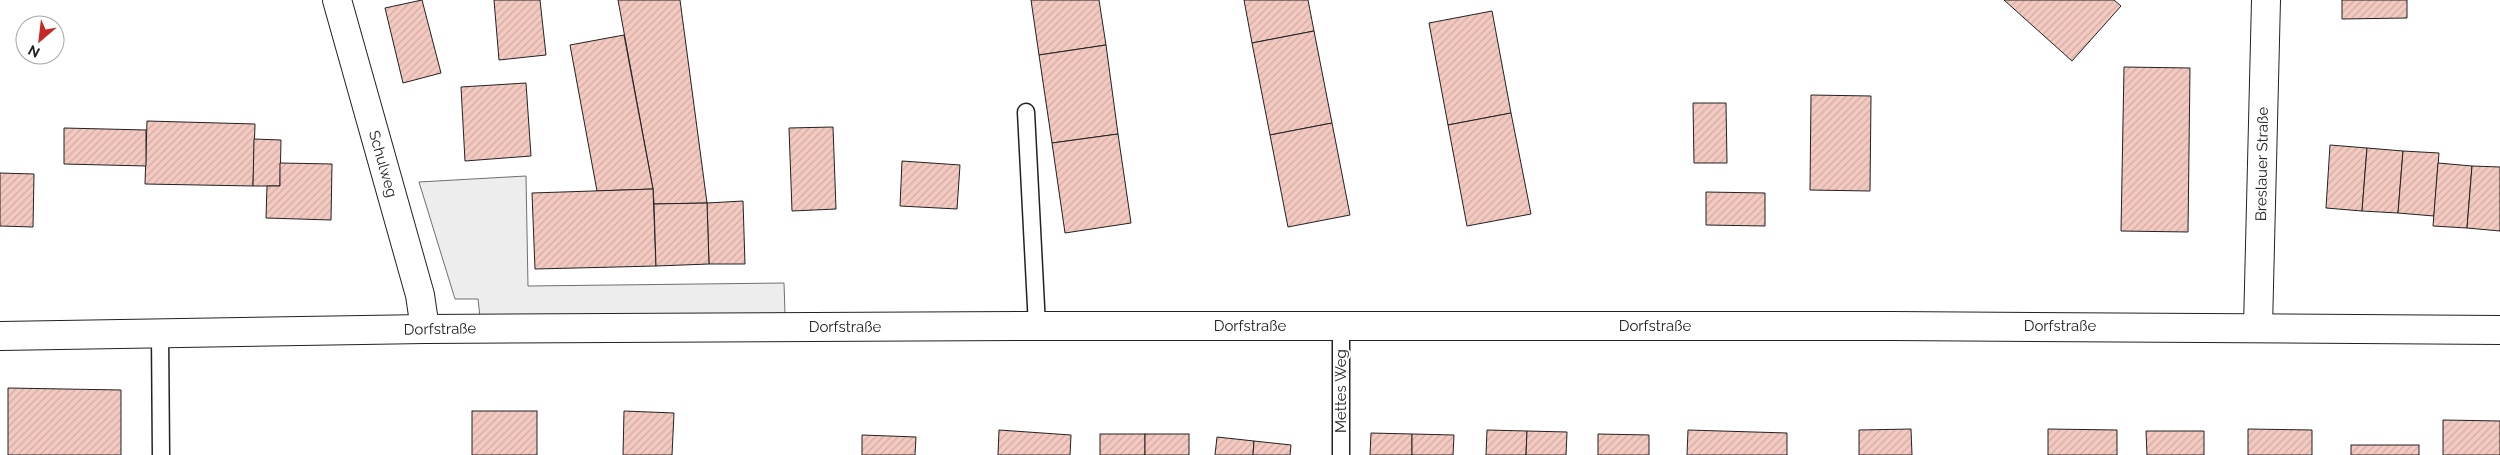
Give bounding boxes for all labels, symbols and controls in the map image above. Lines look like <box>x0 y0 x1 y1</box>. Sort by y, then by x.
north arrow <box>15 15 65 65</box>
text: N <box>25 42 42 61</box>
street label: Breslauer Straße <box>2252 107 2272 221</box>
street label: Schulweg <box>365 128 401 200</box>
street label: Dorfstraße <box>1214 317 1286 335</box>
street label: Dorfstraße <box>1619 317 1691 335</box>
street label: Dorfstraße <box>2024 317 2096 335</box>
street label: Dorfstraße <box>809 318 881 336</box>
street label: Dorfstraße <box>404 319 477 339</box>
street label: Mettes Weg <box>1332 349 1350 433</box>

